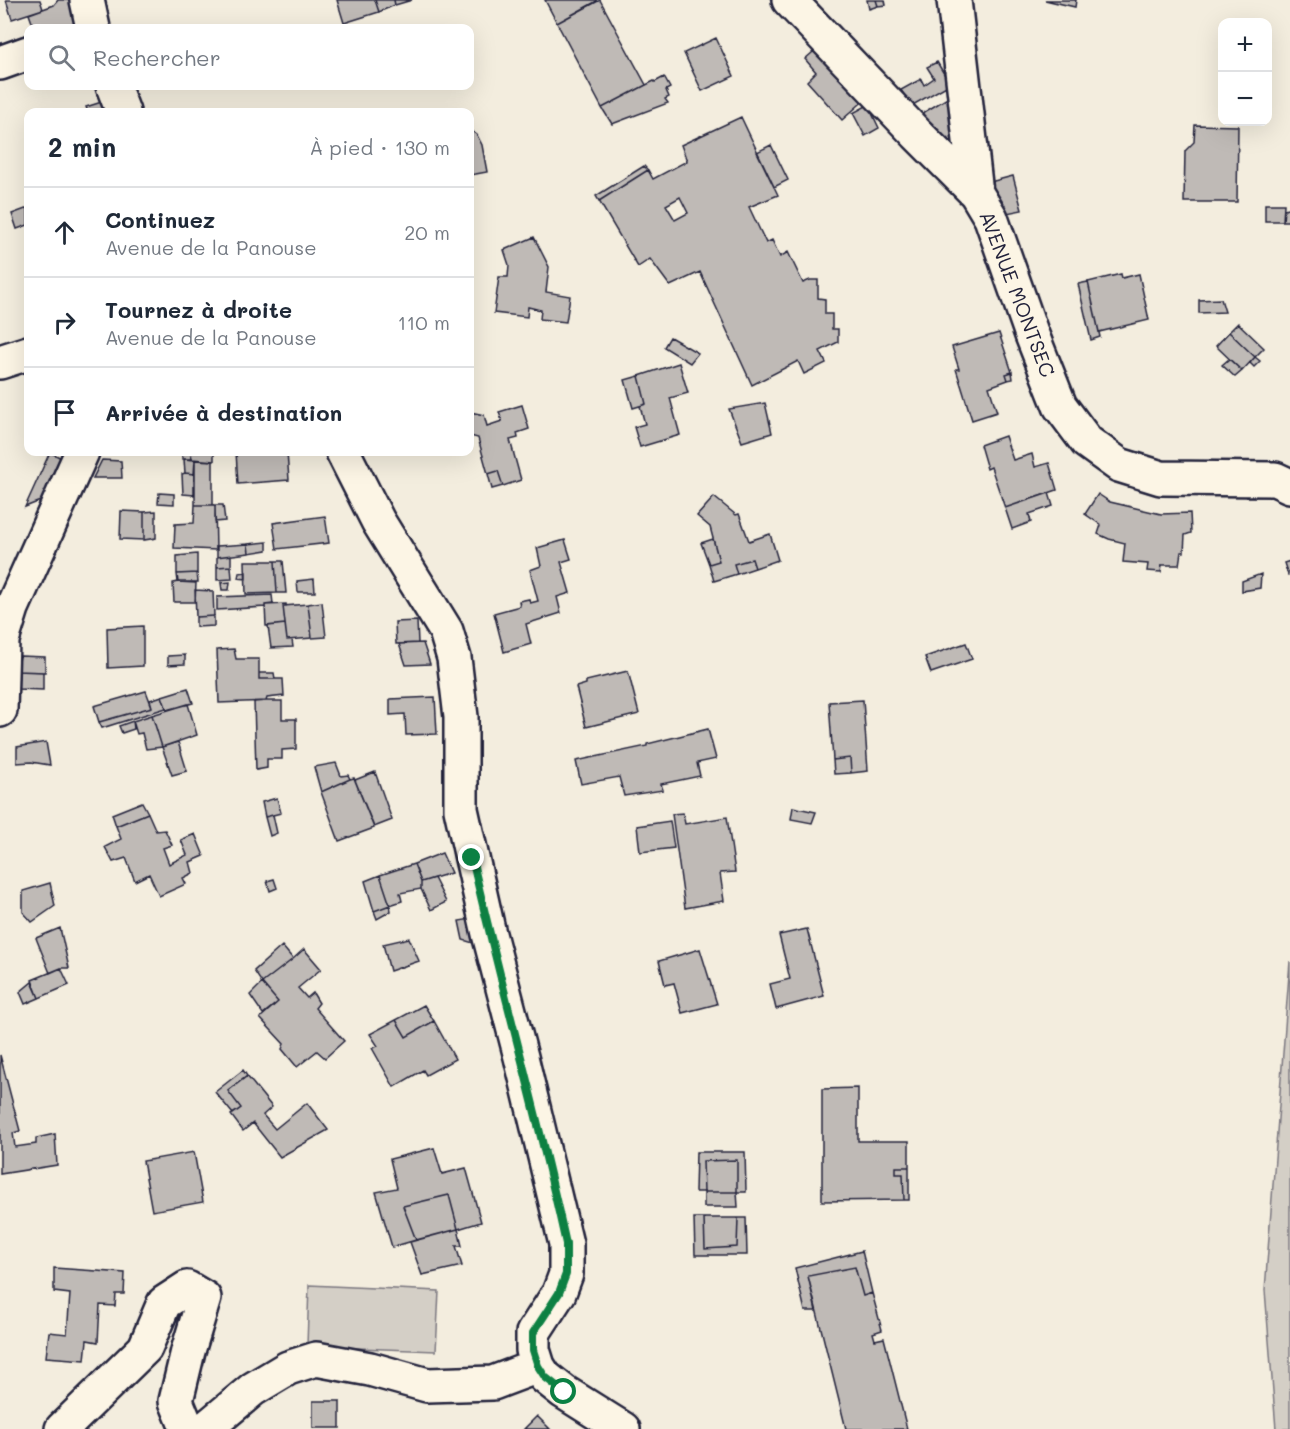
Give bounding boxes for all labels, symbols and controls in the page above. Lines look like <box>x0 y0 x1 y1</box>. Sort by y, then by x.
map controls <box>1218 18 1272 126</box>
button: + <box>1218 18 1272 72</box>
search box <box>24 24 474 90</box>
icon: search <box>45 41 78 74</box>
text: Rechercher <box>93 43 221 72</box>
button: − <box>1218 72 1272 126</box>
text: 2 min <box>48 130 116 164</box>
text: À pied · 130 m <box>309 134 450 160</box>
text: Continuez <box>105 205 215 234</box>
street label: AVENUE MONTSEC <box>974 207 1062 380</box>
icon: ahead <box>48 216 81 249</box>
text: 20 m <box>404 219 450 245</box>
text: Avenue de la Panouse <box>105 234 317 260</box>
text: Tournez à droite <box>105 295 292 324</box>
icon: right <box>48 306 81 339</box>
text: 110 m <box>397 309 450 335</box>
text: Avenue de la Panouse <box>105 324 317 350</box>
icon: arrive <box>48 396 81 429</box>
text: Arrivée à destination <box>105 398 342 427</box>
route end <box>458 844 484 870</box>
route start <box>550 1378 576 1404</box>

